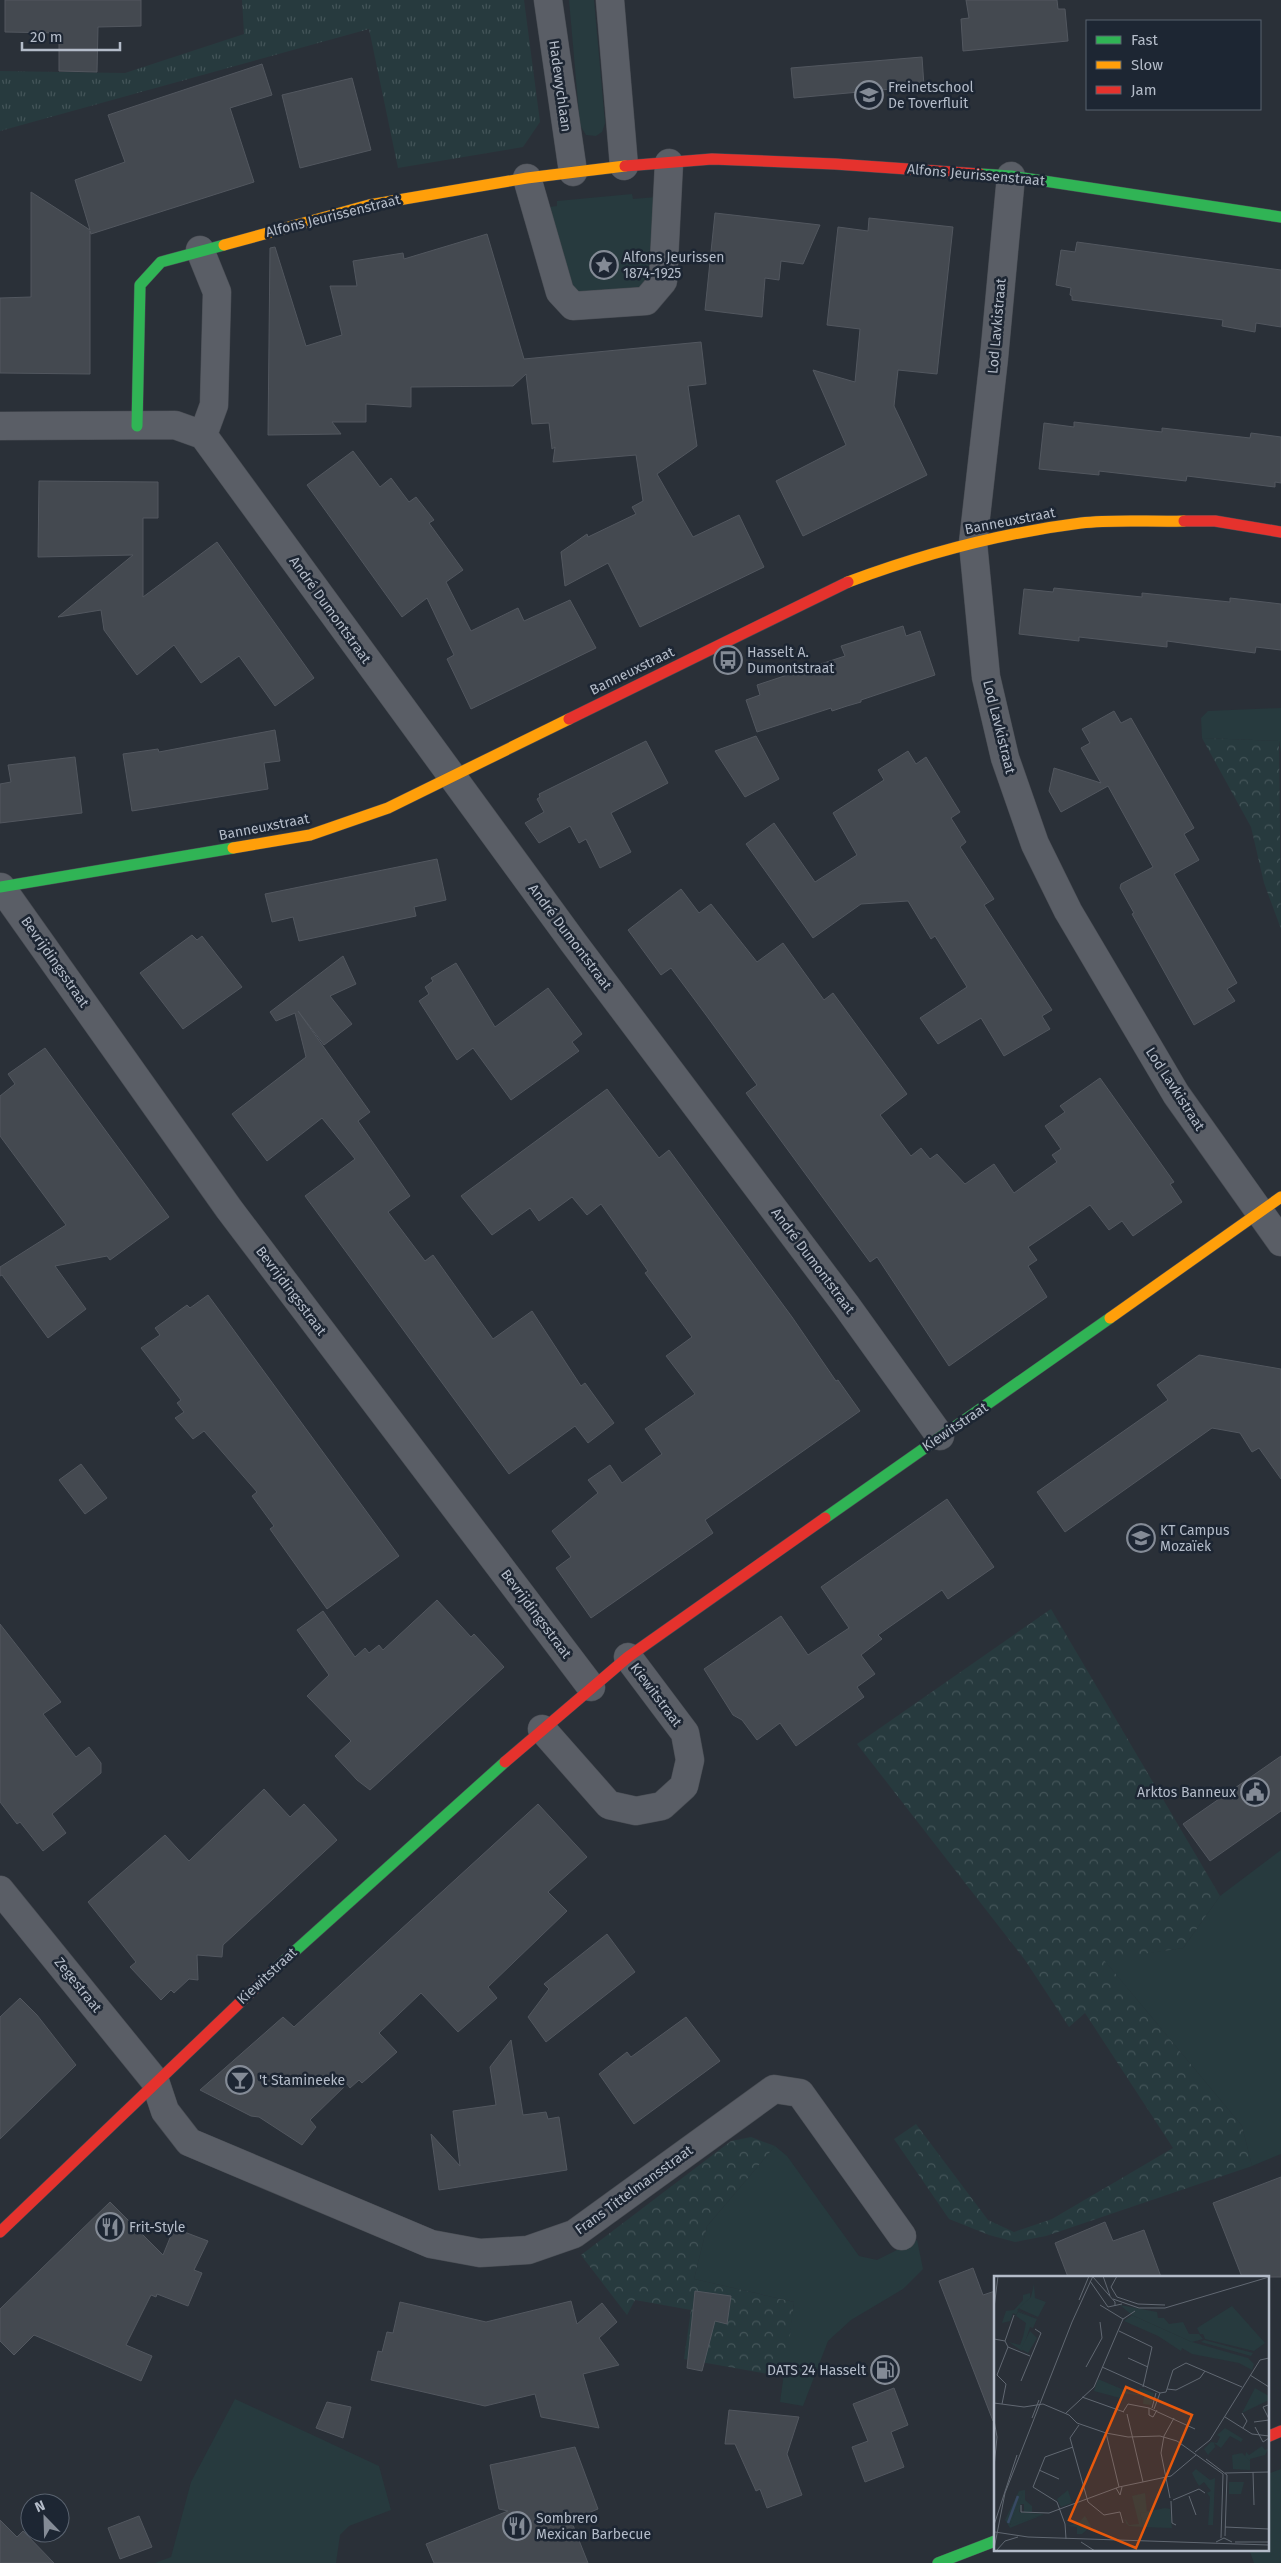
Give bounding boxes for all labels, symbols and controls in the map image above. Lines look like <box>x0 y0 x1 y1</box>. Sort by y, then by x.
scale bar <box>22 20 120 52</box>
legend <box>1086 20 1261 110</box>
text: 20 m <box>30 28 63 46</box>
text: Fast <box>1131 31 1158 49</box>
street label: Hadewychlaan <box>545 39 575 133</box>
text: Slow <box>1131 56 1163 74</box>
place label: Freinetschool De Toverfluit <box>888 79 974 112</box>
school or university icon: Freinetschool De Toverfluit <box>854 80 884 110</box>
text: Jam <box>1131 81 1157 99</box>
street label: Alfons Jeurissenstraat <box>906 161 1047 190</box>
street label: Alfons Jeurissenstraat <box>264 191 403 241</box>
place label: Alfons Jeurissen 1874-1925 <box>623 249 724 282</box>
place icon: Alfons Jeurissen 1874-1925 <box>589 250 619 280</box>
street label: Lod Lavkistraat <box>984 277 1010 374</box>
street label: Banneuxstraat <box>963 504 1058 538</box>
street label: André Dumontstraat <box>285 553 375 668</box>
street label: Banneuxstraat <box>587 643 678 699</box>
place label: Hasselt A. Dumontstraat <box>747 644 835 677</box>
bus stop icon: Hasselt A. Dumontstraat <box>713 645 743 675</box>
street label: Lod Lavkistraat <box>979 678 1019 776</box>
street label: Banneuxstraat <box>217 810 312 844</box>
street label: André Dumontstraat <box>525 881 616 994</box>
street label: Bevrijdingsstraat <box>17 913 93 1012</box>
street label: Lod Lavkistraat <box>1142 1044 1209 1135</box>
street label: André Dumontstraat <box>768 1205 859 1318</box>
street label: Bevrijdingsstraat <box>252 1243 331 1340</box>
street label: Kiewitstraat <box>919 1398 992 1455</box>
place label: KT Campus Mozaïek <box>1160 1522 1230 1555</box>
school or university icon: KT Campus Mozaïek <box>1126 1523 1156 1553</box>
street label: Bevrijdingsstraat <box>497 1566 576 1663</box>
street label: Kiewitstraat <box>626 1660 686 1731</box>
public building icon: Arktos Banneux <box>1240 1777 1270 1807</box>
place label: Arktos Banneux <box>1137 1784 1236 1801</box>
street label: Kiewitstraat <box>234 1943 301 2008</box>
street label: Zegestraat <box>51 1954 106 2017</box>
bar icon: 't Stamineeke <box>225 2065 255 2095</box>
place label: 't Stamineeke <box>259 2072 345 2089</box>
street label: Frans Tittelmansstraat <box>572 2141 697 2238</box>
restaurant icon: Frit-Style <box>95 2212 125 2242</box>
place label: Frit-Style <box>129 2219 185 2236</box>
inset map <box>994 2276 1268 2550</box>
fuel station icon: DATS 24 Hasselt <box>870 2355 900 2385</box>
place label: DATS 24 Hasselt <box>767 2362 867 2379</box>
north arrow <box>20 2493 70 2543</box>
text: N <box>33 2497 48 2516</box>
place label: Sombrero Mexican Barbecue <box>536 2510 651 2543</box>
restaurant icon: Sombrero Mexican Barbecue <box>502 2511 532 2541</box>

